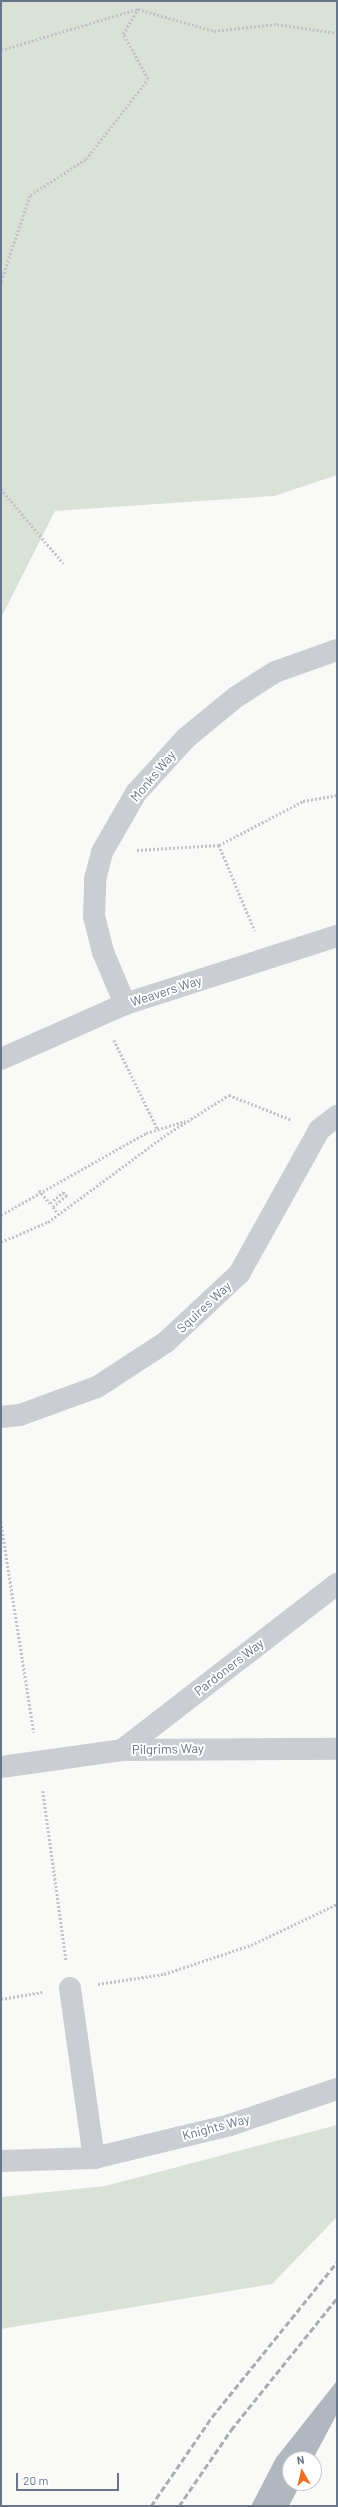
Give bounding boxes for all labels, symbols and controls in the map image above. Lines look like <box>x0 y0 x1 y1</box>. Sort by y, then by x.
street label: Monks Way <box>127 747 179 805</box>
street label: Weavers Way <box>128 972 204 1010</box>
street label: Squires Way <box>174 1278 234 1336</box>
street label: Pardoners Way <box>191 1635 267 1699</box>
street label: Pilgrims Way <box>132 1741 204 1757</box>
street label: Knights Way <box>181 2111 251 2143</box>
north arrow <box>282 2451 322 2491</box>
text: N <box>296 2453 305 2467</box>
scale bar <box>18 2465 121 2491</box>
text: 20 m <box>23 2473 49 2487</box>

